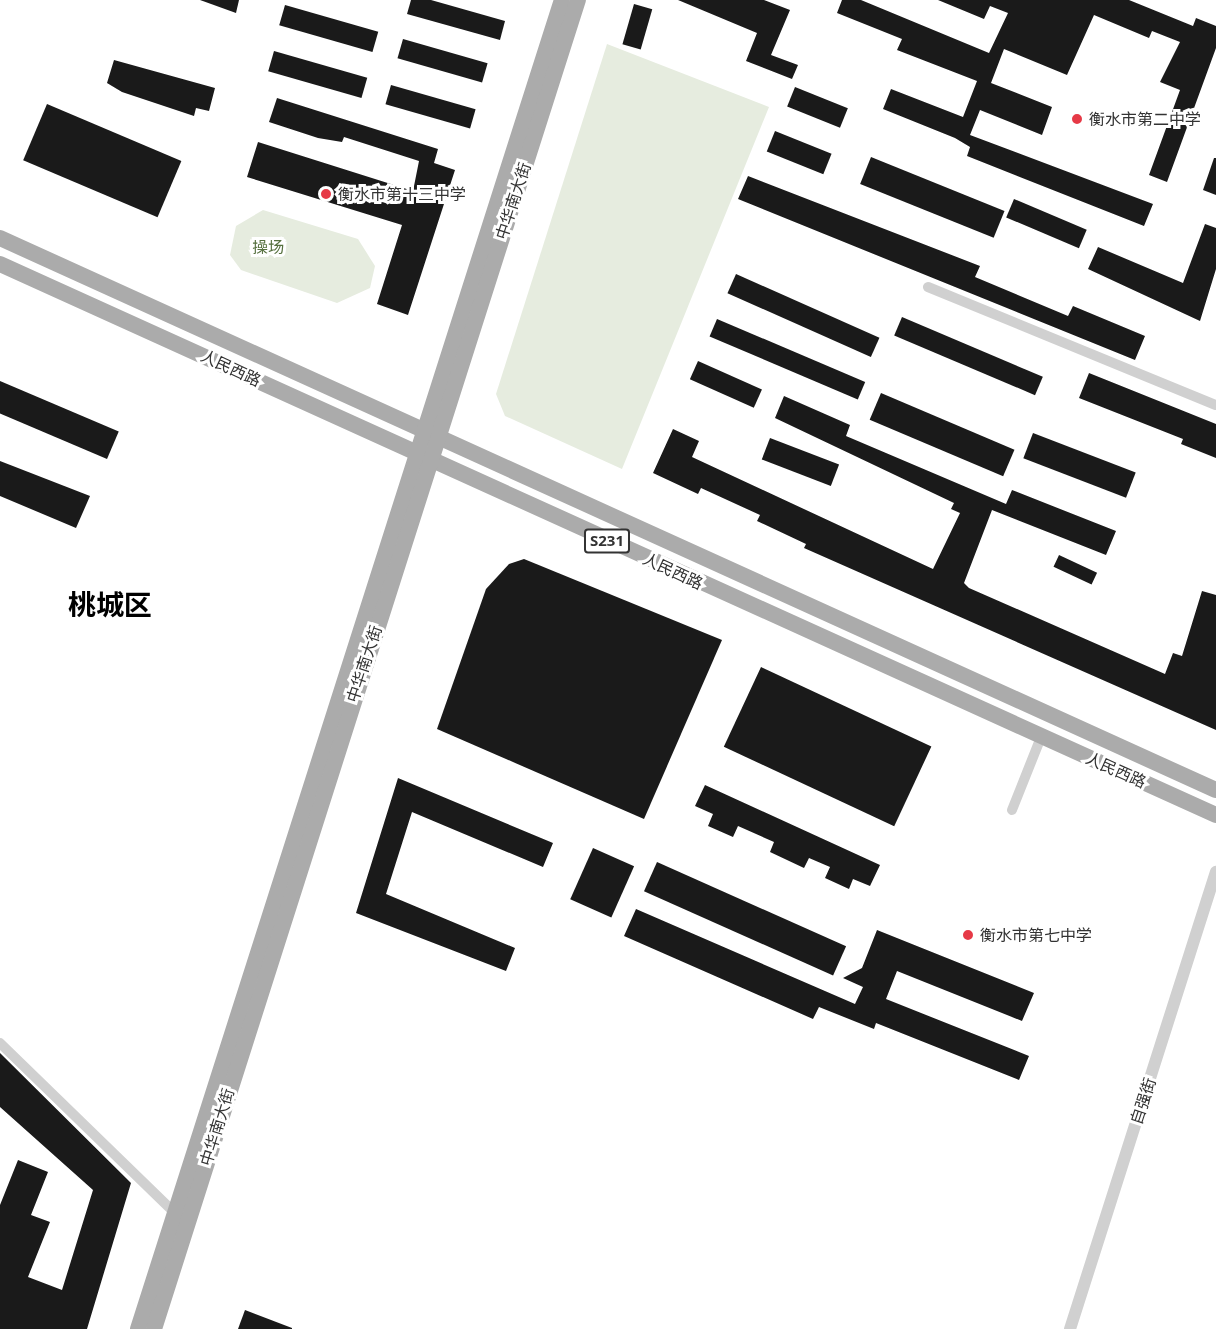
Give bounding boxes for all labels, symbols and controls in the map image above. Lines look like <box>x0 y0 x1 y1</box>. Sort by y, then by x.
place label: 衡水市第二中学 <box>1089 109 1201 129</box>
marker: 衡水市第二中学 <box>1070 112 1084 126</box>
street label: 中华南大街 <box>492 160 534 242</box>
place label: 衡水市第十三中学 <box>338 184 466 204</box>
marker: 衡水市第十三中学 <box>319 187 333 201</box>
park label: 操场 <box>252 237 284 257</box>
street label: 人民西路 <box>198 346 264 390</box>
road number: S231 <box>583 529 631 553</box>
street label: 人民西路 <box>640 549 706 593</box>
district label: 桃城区 <box>68 587 152 621</box>
street label: 中华南大街 <box>343 623 385 705</box>
street label: 人民西路 <box>1083 748 1149 792</box>
place label: 衡水市第七中学 <box>980 925 1092 945</box>
marker: 衡水市第七中学 <box>961 928 975 942</box>
street label: 自强街 <box>1126 1075 1160 1127</box>
street label: 中华南大街 <box>196 1086 238 1168</box>

